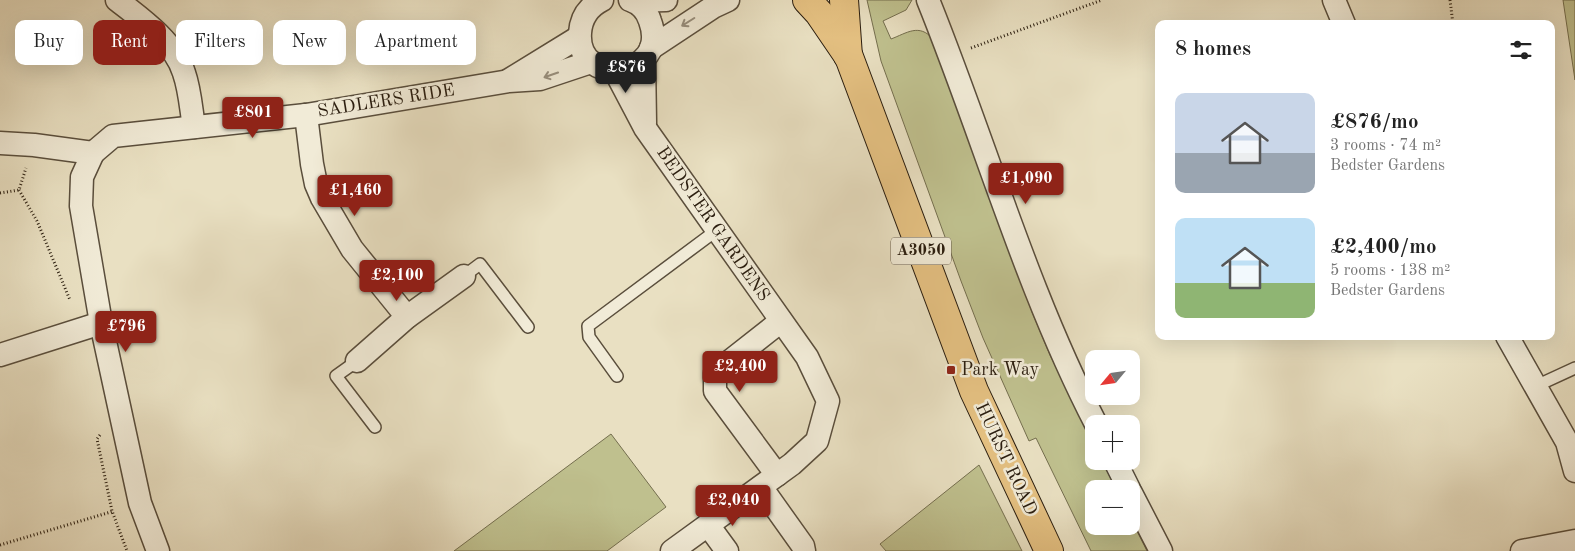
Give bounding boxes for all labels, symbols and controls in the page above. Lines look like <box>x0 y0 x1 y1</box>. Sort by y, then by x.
one-way arrow <box>682 18 696 28</box>
chip: Buy <box>15 20 83 65</box>
chip: Rent <box>93 20 166 65</box>
chip: Filters <box>176 20 263 65</box>
chip: New <box>273 20 346 65</box>
chip: Apartment <box>356 20 476 65</box>
icon: filters <box>1507 36 1535 64</box>
text: 8 homes <box>1175 39 1251 60</box>
pin: £876 <box>596 52 656 94</box>
text: £876 <box>606 60 646 76</box>
one-way arrow <box>543 71 559 81</box>
street label: SADLERS RIDE <box>316 81 456 121</box>
pin: £801 <box>223 96 283 139</box>
text: £801 <box>233 105 273 121</box>
text: £876/mo <box>1330 112 1419 133</box>
icon: home <box>1215 113 1275 173</box>
text: 3 rooms · 74 m² <box>1330 138 1441 154</box>
street label: BEDSTER GARDENS <box>653 144 773 304</box>
text: Bedster Gardens <box>1330 158 1445 174</box>
pin: £1,090 <box>985 162 1067 205</box>
text: £1,090 <box>999 171 1053 187</box>
pin: £1,460 <box>314 174 396 217</box>
text: £1,460 <box>328 183 382 199</box>
text: £2,400/mo <box>1330 237 1437 258</box>
road number: A3050 <box>891 238 951 264</box>
icon: home <box>1215 238 1275 298</box>
pin: £2,100 <box>356 260 438 302</box>
text: 5 rooms · 138 m² <box>1330 263 1450 279</box>
text: £2,100 <box>370 268 424 284</box>
text: Bedster Gardens <box>1330 283 1445 299</box>
pin: £796 <box>96 310 156 353</box>
text: £796 <box>106 319 146 335</box>
pin: £2,400 <box>699 350 781 393</box>
north arrow <box>1085 350 1140 405</box>
map controls <box>1085 350 1140 535</box>
text: £2,400 <box>713 359 767 375</box>
place label: Park Way <box>961 361 1040 379</box>
marker: Park Way <box>945 364 957 376</box>
street label: HURST ROAD <box>972 400 1040 518</box>
button: + <box>1085 415 1140 470</box>
button: − <box>1085 480 1140 535</box>
pin: £2,040 <box>692 484 774 527</box>
text: £2,040 <box>706 493 760 509</box>

